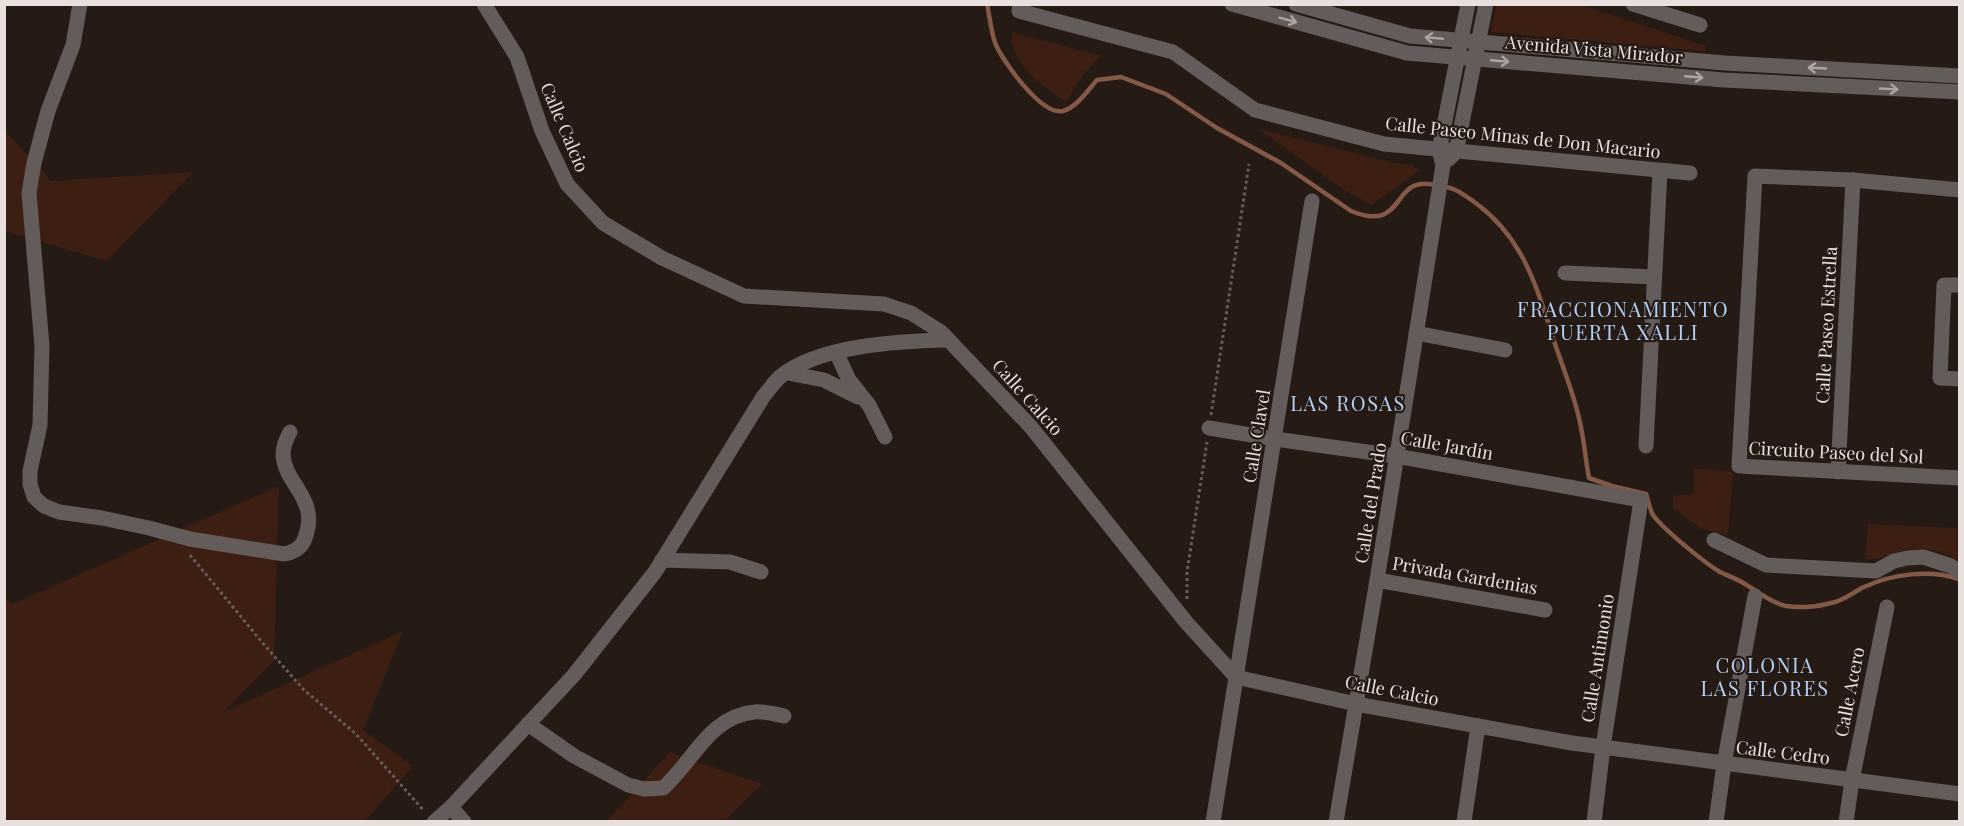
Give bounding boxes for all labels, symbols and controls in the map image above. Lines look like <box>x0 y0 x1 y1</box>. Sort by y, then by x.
one-way arrow <box>1279 15 1298 26</box>
street label: Avenida Vista Mirador <box>1503 29 1684 69</box>
one-way arrow <box>1425 32 1445 43</box>
one-way arrow <box>1489 56 1509 67</box>
one-way arrow <box>1808 62 1828 73</box>
one-way arrow <box>1683 72 1703 83</box>
street label: Calle Calcio <box>535 78 595 176</box>
one-way arrow <box>1878 83 1898 94</box>
street label: Calle Paseo Minas de Don Macario <box>1384 111 1662 163</box>
street label: Calle Paseo Estrella <box>1810 246 1842 404</box>
district label: FRACCIONAMIENTO PUERTA XALLI <box>1517 295 1729 345</box>
street label: Calle Calcio <box>987 354 1069 441</box>
street label: Calle Clavel <box>1237 388 1275 484</box>
district label: LAS ROSAS <box>1290 389 1406 416</box>
street label: Calle Jardín <box>1399 425 1495 465</box>
street label: Circuito Paseo del Sol <box>1748 435 1924 469</box>
street label: Calle del Prado <box>1349 441 1391 565</box>
street label: Privada Gardenias <box>1391 550 1539 600</box>
street label: Calle Antimonio <box>1575 592 1619 724</box>
street label: Calle Acero <box>1829 645 1870 739</box>
district label: COLONIA LAS FLORES <box>1701 651 1829 701</box>
street label: Calle Calcio <box>1343 669 1441 711</box>
street label: Calle Cedro <box>1735 734 1831 770</box>

